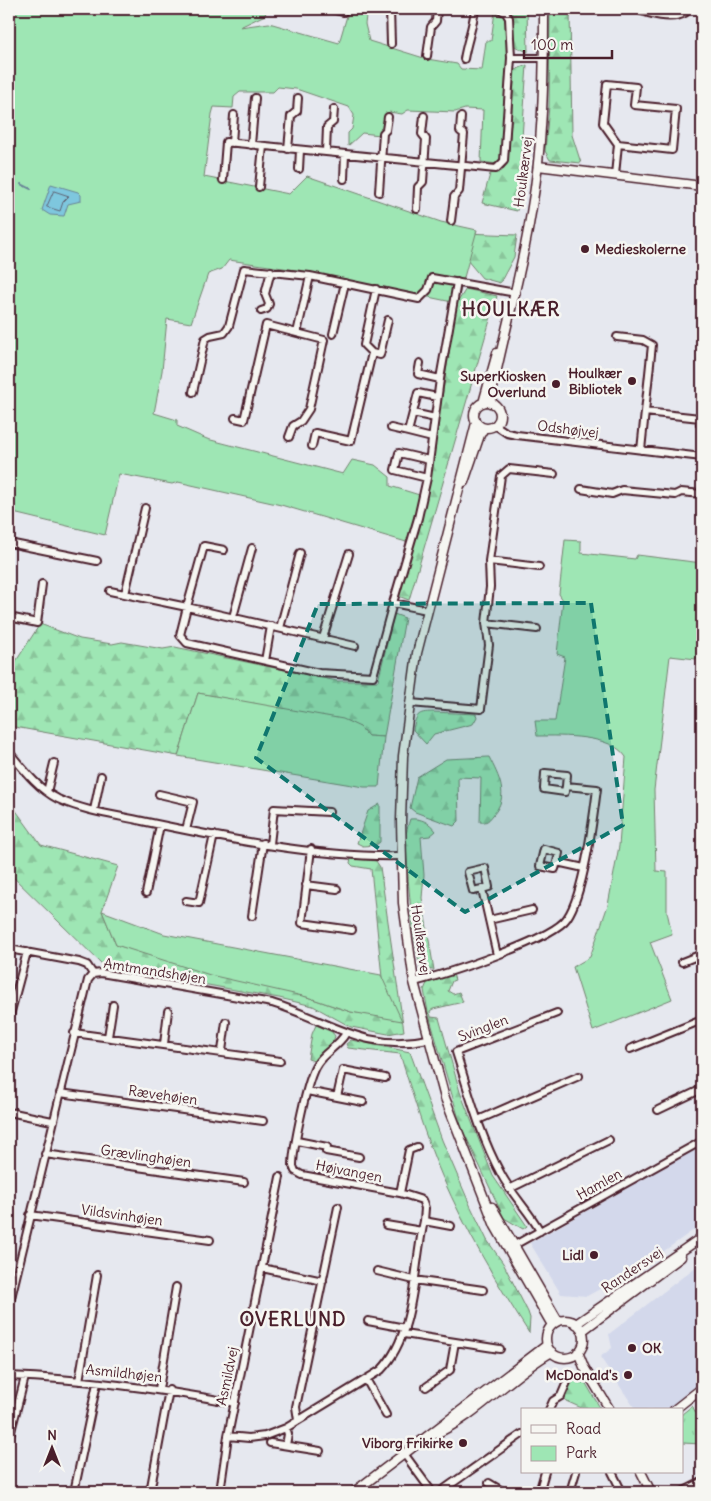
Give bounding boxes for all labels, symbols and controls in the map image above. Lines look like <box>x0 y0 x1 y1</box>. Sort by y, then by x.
scale bar <box>524 28 611 60</box>
text: 100 m <box>531 35 573 54</box>
street label: Houlkærvej <box>510 136 536 208</box>
place label: Medieskolerne <box>595 240 686 258</box>
marker: Medieskolerne <box>579 243 591 255</box>
district label: HOULKÆR <box>462 297 560 321</box>
place label: Houlkær Bibliotek <box>568 364 622 398</box>
place label: SuperKiosken Overlund <box>460 367 547 401</box>
marker: Houlkær Bibliotek <box>626 375 638 387</box>
marker: SuperKiosken Overlund <box>550 378 562 390</box>
street label: Odshøjvej <box>536 416 600 442</box>
street label: Houlkærvej <box>407 903 435 977</box>
street label: Amtmandshøjen <box>102 954 208 988</box>
street label: Svinglen <box>455 1010 511 1046</box>
street label: Rævehøjen <box>127 1081 199 1109</box>
street label: Grævlinghøjen <box>100 1141 192 1171</box>
street label: Højvangen <box>314 1156 384 1186</box>
street label: Hamlen <box>573 1164 625 1204</box>
street label: Vildsvinhøjen <box>80 1200 164 1230</box>
street label: Randersvej <box>598 1243 666 1297</box>
place label: Lidl <box>562 1246 584 1264</box>
marker: Lidl <box>588 1249 600 1261</box>
district label: OVERLUND <box>239 1307 347 1331</box>
place label: OK <box>642 1339 662 1357</box>
marker: OK <box>626 1342 638 1354</box>
street label: Asmildvej <box>212 1345 242 1407</box>
street label: Asmildhøjen <box>85 1360 163 1386</box>
place label: McDonald's <box>545 1366 619 1384</box>
marker: McDonald's <box>622 1369 634 1381</box>
legend <box>521 1408 684 1474</box>
text: Road <box>566 1419 601 1438</box>
north arrow <box>28 1424 78 1474</box>
text: N <box>47 1426 57 1444</box>
place label: Viborg Frikirke <box>362 1434 453 1452</box>
marker: Viborg Frikirke <box>457 1437 469 1449</box>
text: Park <box>566 1443 597 1462</box>

